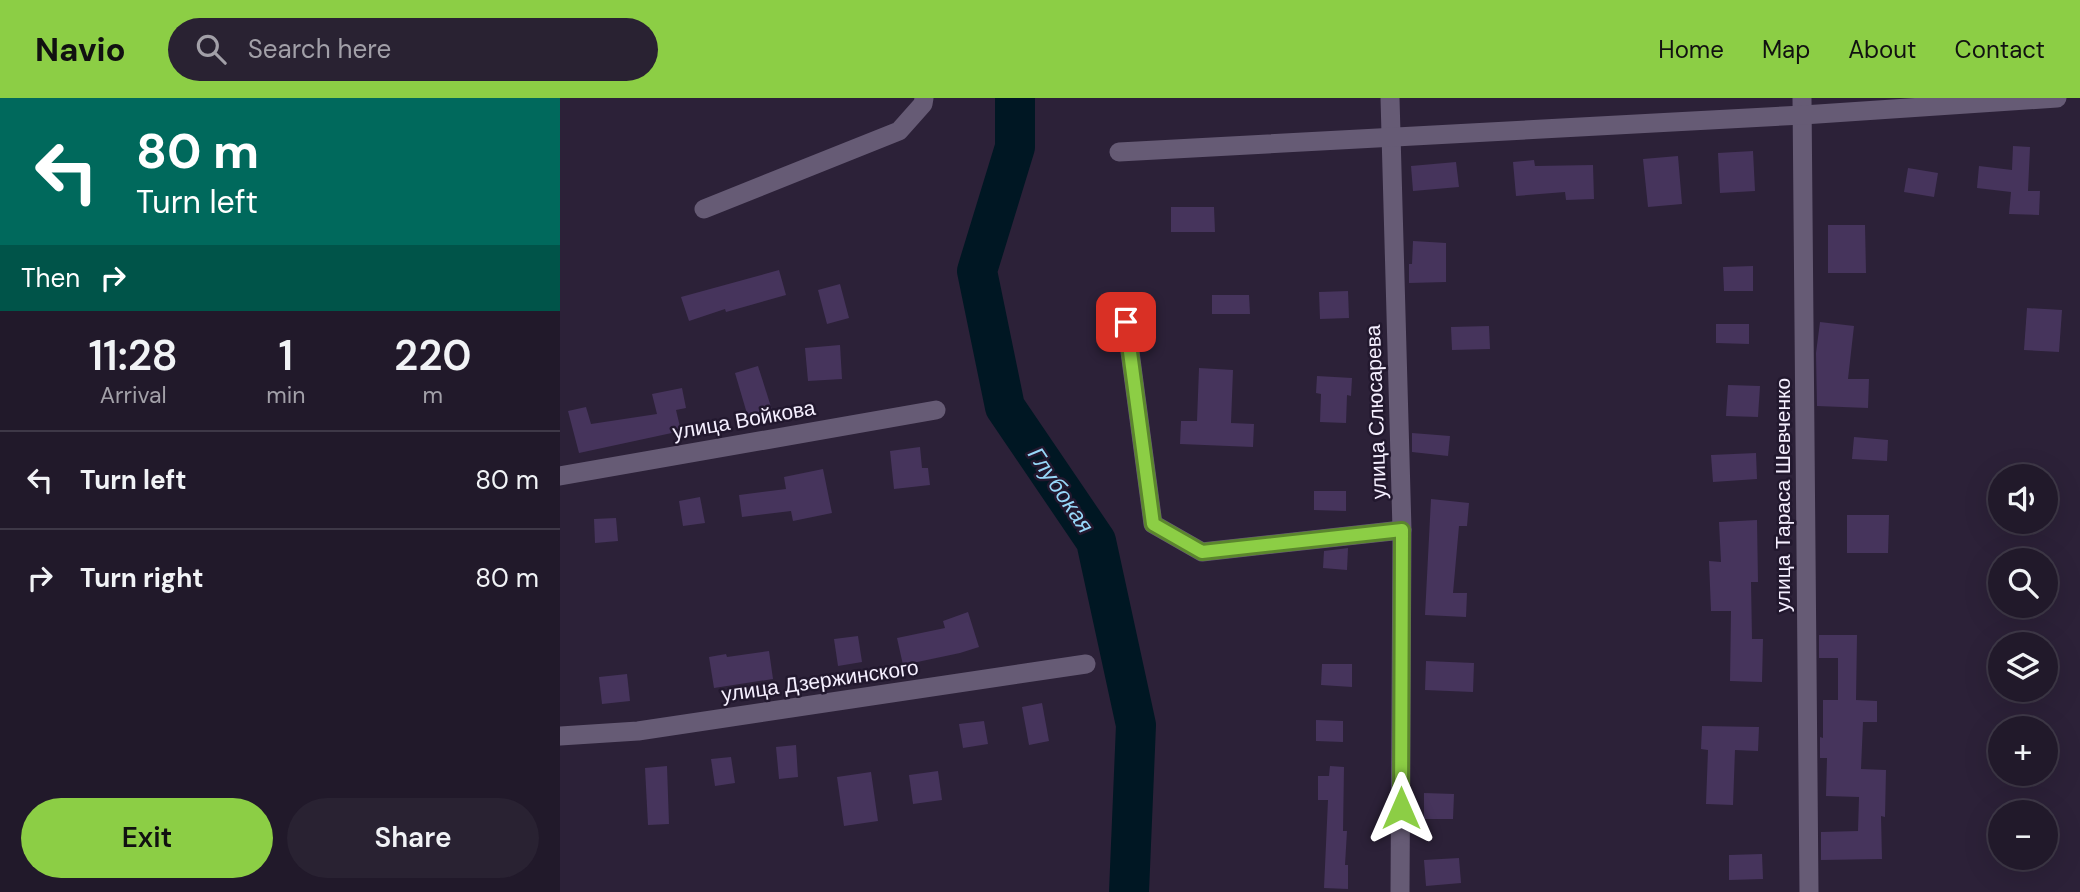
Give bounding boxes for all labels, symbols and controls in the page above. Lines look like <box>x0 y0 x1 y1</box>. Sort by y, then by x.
search box <box>168 18 658 81</box>
text: Navio <box>35 28 126 71</box>
icon: search <box>192 30 230 68</box>
text: Search here <box>248 32 391 66</box>
text: Home <box>1658 34 1724 65</box>
text: Map <box>1762 34 1810 65</box>
text: About <box>1848 34 1917 65</box>
text: Contact <box>1955 34 2045 65</box>
text: 80 m <box>136 119 259 183</box>
icon: left <box>21 126 112 217</box>
text: Turn left <box>136 181 258 223</box>
icon: right <box>94 259 132 297</box>
text: Then <box>21 261 80 295</box>
pin <box>1096 292 1156 352</box>
icon: arrive <box>1107 303 1145 341</box>
street label: улица Слюсарева <box>1359 324 1393 500</box>
text: 11:28 <box>88 328 178 383</box>
text: 1 <box>279 328 293 383</box>
text: 220 <box>394 328 472 383</box>
street label: улица Тараса Шевченко <box>1769 378 1797 612</box>
text: Arrival <box>100 380 167 410</box>
text: min <box>266 380 306 410</box>
text: m <box>422 380 443 410</box>
street label: улица Войкова <box>670 394 818 446</box>
water label: Глубокая <box>1021 441 1101 539</box>
icon: left <box>21 461 59 499</box>
text: Turn left <box>80 463 187 497</box>
text: 80 m <box>475 463 539 497</box>
map controls <box>1988 464 2058 870</box>
button: sound <box>1988 464 2058 534</box>
button: search <box>1988 548 2058 618</box>
icon: right <box>21 559 59 597</box>
text: Turn right <box>80 561 204 595</box>
text: 80 m <box>475 561 539 595</box>
button: layers <box>1988 632 2058 702</box>
street label: улица Дзержинского <box>720 653 920 709</box>
button: + <box>1988 716 2058 786</box>
position arrow <box>1364 771 1438 845</box>
button: Exit <box>21 798 273 878</box>
button: Share <box>287 798 539 878</box>
button: − <box>1988 800 2058 870</box>

